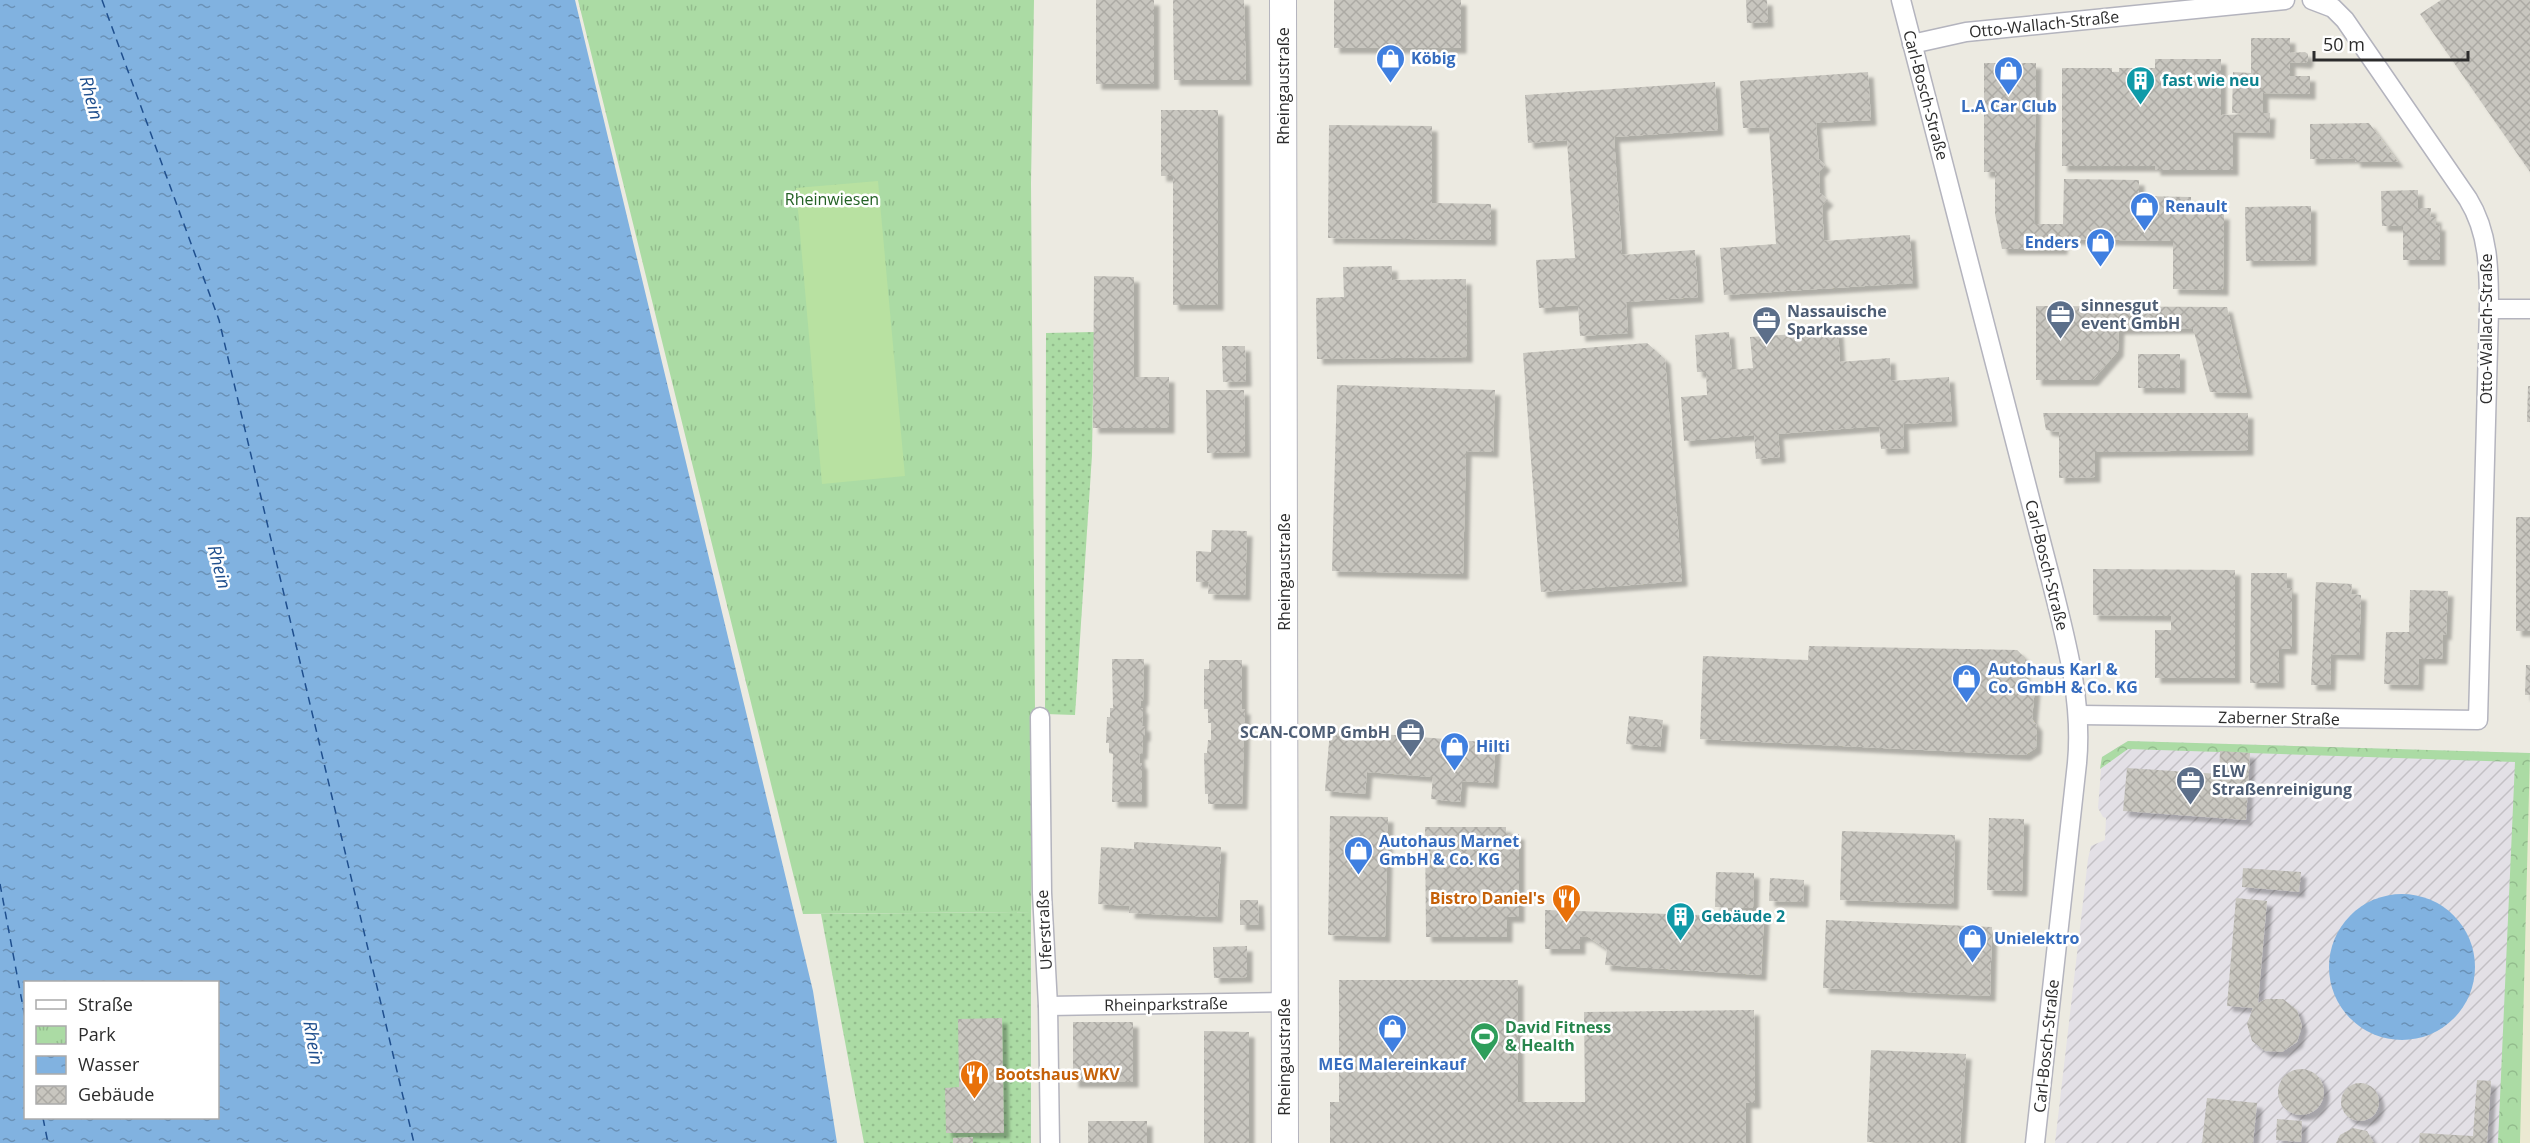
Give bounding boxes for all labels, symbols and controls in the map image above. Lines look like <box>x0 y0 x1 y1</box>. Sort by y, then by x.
street label: Otto-Wallach-Straße <box>1968 5 2120 43</box>
scale bar <box>2314 24 2468 62</box>
street label: Rheingaustraße <box>1272 27 1294 145</box>
street label: Carl-Bosch-Straße <box>1898 28 1954 162</box>
text: 50 m <box>2323 32 2365 56</box>
shop icon: Köbig <box>1374 42 1406 84</box>
place label: Köbig <box>1411 47 1456 69</box>
shop icon: L.A Car Club <box>1993 54 2025 96</box>
building icon: fast wie neu <box>2125 64 2157 106</box>
place label: fast wie neu <box>2162 69 2260 91</box>
water label: Rhein <box>75 73 109 122</box>
place label: L.A Car Club <box>1961 95 2057 117</box>
park label: Rheinwiesen <box>785 188 879 210</box>
shop icon: Renault <box>2128 190 2160 232</box>
place label: Renault <box>2165 195 2228 217</box>
shop icon: Enders <box>2084 226 2116 268</box>
place label: Enders <box>2025 231 2079 253</box>
street label: Otto-Wallach-Straße <box>2475 254 2497 404</box>
place label: sinnesgut event GmbH <box>2081 294 2180 334</box>
office icon: sinnesgut event GmbH <box>2044 298 2076 340</box>
place label: Nassauische Sparkasse <box>1787 300 1887 340</box>
office icon: Nassauische Sparkasse <box>1750 304 1782 346</box>
street label: Carl-Bosch-Straße <box>2020 497 2074 633</box>
street label: Rheingaustraße <box>1273 513 1295 631</box>
water label: Rhein <box>203 542 237 591</box>
place label: Autohaus Karl & Co. GmbH & Co. KG <box>1988 658 2138 698</box>
shop icon: Autohaus Karl & Co. GmbH & Co. KG <box>1951 662 1983 704</box>
street label: Zaberner Straße <box>2218 706 2340 730</box>
office icon: SCAN-COMP GmbH <box>1395 716 1427 758</box>
place label: SCAN-COMP GmbH <box>1240 721 1390 743</box>
shop icon: Hilti <box>1439 730 1471 772</box>
place label: Hilti <box>1476 735 1510 757</box>
place label: ELW Straßenreinigung <box>2212 760 2352 800</box>
office icon: ELW Straßenreinigung <box>2175 764 2207 806</box>
place label: Autohaus Marnet GmbH & Co. KG <box>1379 830 1519 870</box>
shop icon: Autohaus Marnet GmbH & Co. KG <box>1342 834 1374 876</box>
restaurant icon: Bistro Daniel's <box>1550 882 1582 924</box>
place label: Bistro Daniel's <box>1430 887 1545 909</box>
street label: Uferstraße <box>1031 889 1057 971</box>
building icon: Gebäude 2 <box>1664 900 1696 942</box>
place label: Gebäude 2 <box>1701 905 1785 927</box>
shop icon: Unielektro <box>1957 922 1989 964</box>
place label: Unielektro <box>1994 927 2079 949</box>
street label: Carl-Bosch-Straße <box>2028 978 2064 1114</box>
legend <box>24 981 219 1119</box>
text: Straße <box>78 992 133 1016</box>
street label: Rheinparkstraße <box>1104 992 1228 1016</box>
street label: Rheingaustraße <box>1273 998 1295 1116</box>
shop icon: MEG Malereinkauf <box>1376 1012 1408 1054</box>
place label: David Fitness & Health <box>1505 1016 1611 1056</box>
water label: Rhein <box>298 1019 330 1067</box>
sports icon: David Fitness & Health <box>1468 1020 1500 1062</box>
text: Park <box>78 1022 116 1046</box>
text: Wasser <box>78 1052 140 1076</box>
place label: MEG Malereinkauf <box>1318 1053 1466 1075</box>
restaurant icon: Bootshaus WKV <box>958 1058 990 1100</box>
place label: Bootshaus WKV <box>995 1063 1120 1085</box>
text: Gebäude <box>78 1082 154 1106</box>

